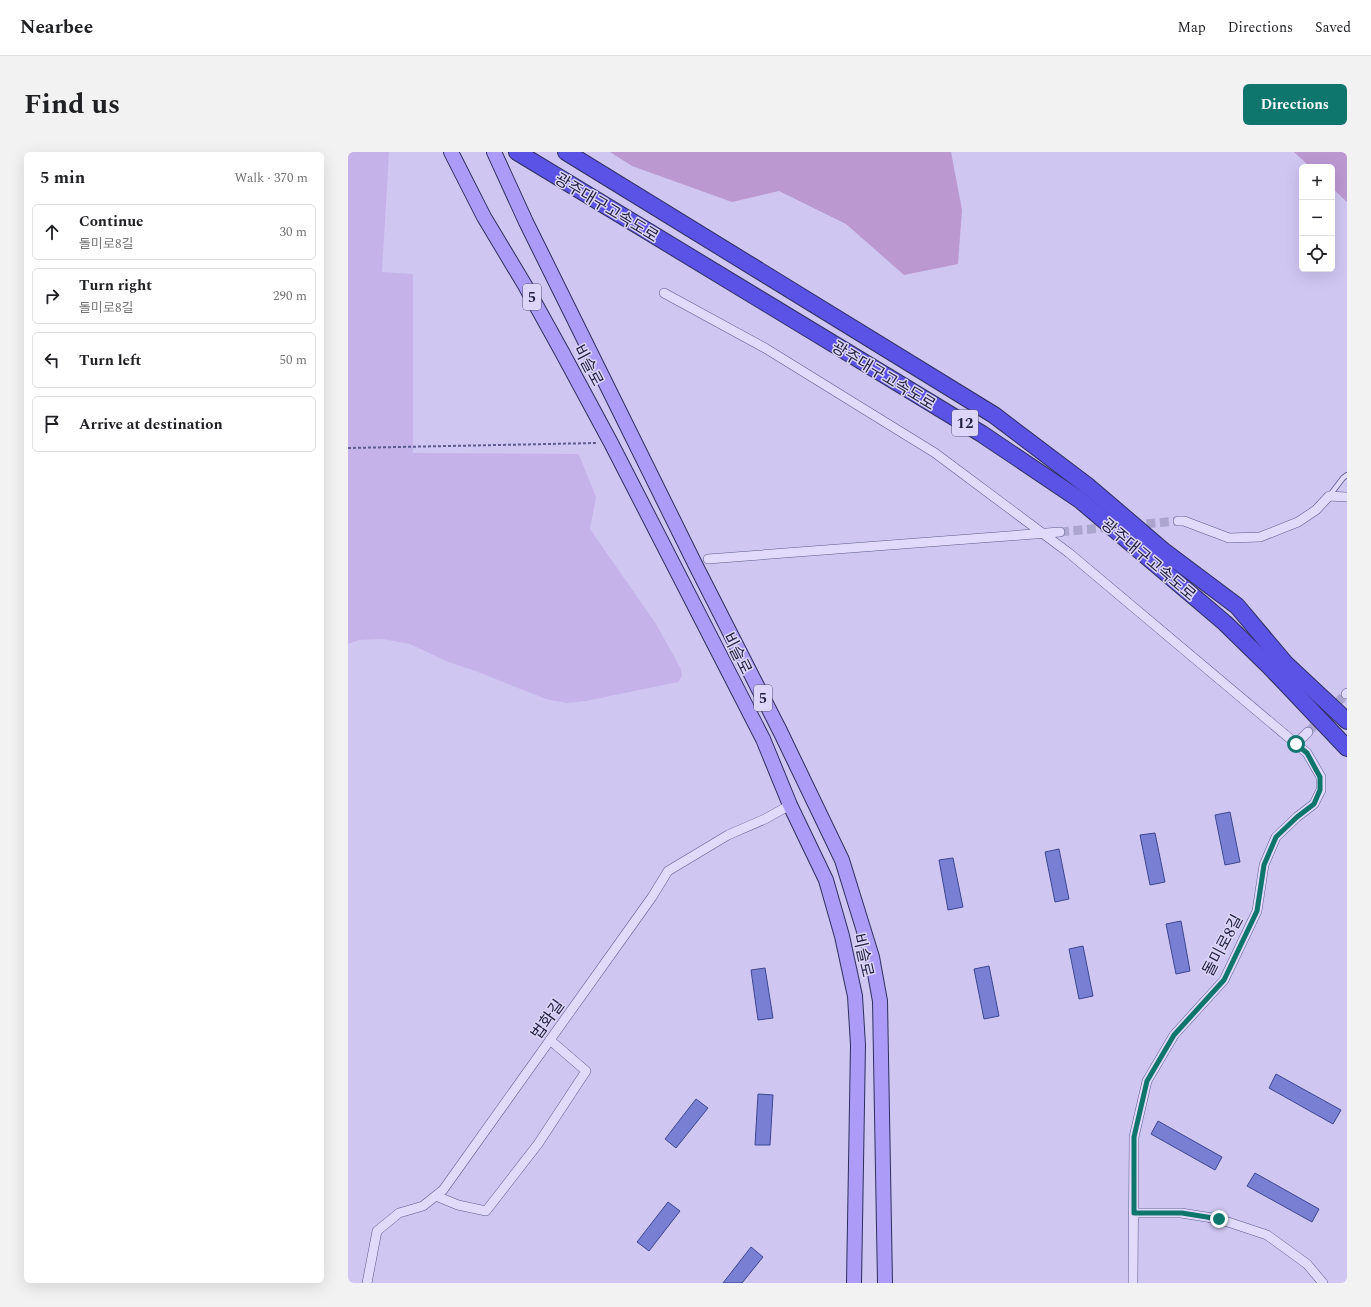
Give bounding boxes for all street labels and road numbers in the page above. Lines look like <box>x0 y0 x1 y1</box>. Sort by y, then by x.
street label: 광주대구고속도로 <box>550 167 663 249</box>
road number: 5 <box>523 284 541 310</box>
street label: 광주대구고속도로 <box>827 335 940 417</box>
street label: 비슬로 <box>567 340 609 391</box>
road number: 12 <box>952 410 978 436</box>
street label: 광주대구고속도로 <box>1096 513 1201 607</box>
street label: 비슬로 <box>716 628 758 679</box>
road number: 5 <box>754 685 772 711</box>
street label: 돌미로8길 <box>1197 910 1249 981</box>
street label: 비슬로 <box>846 931 880 980</box>
street label: 법화길 <box>525 995 570 1045</box>

